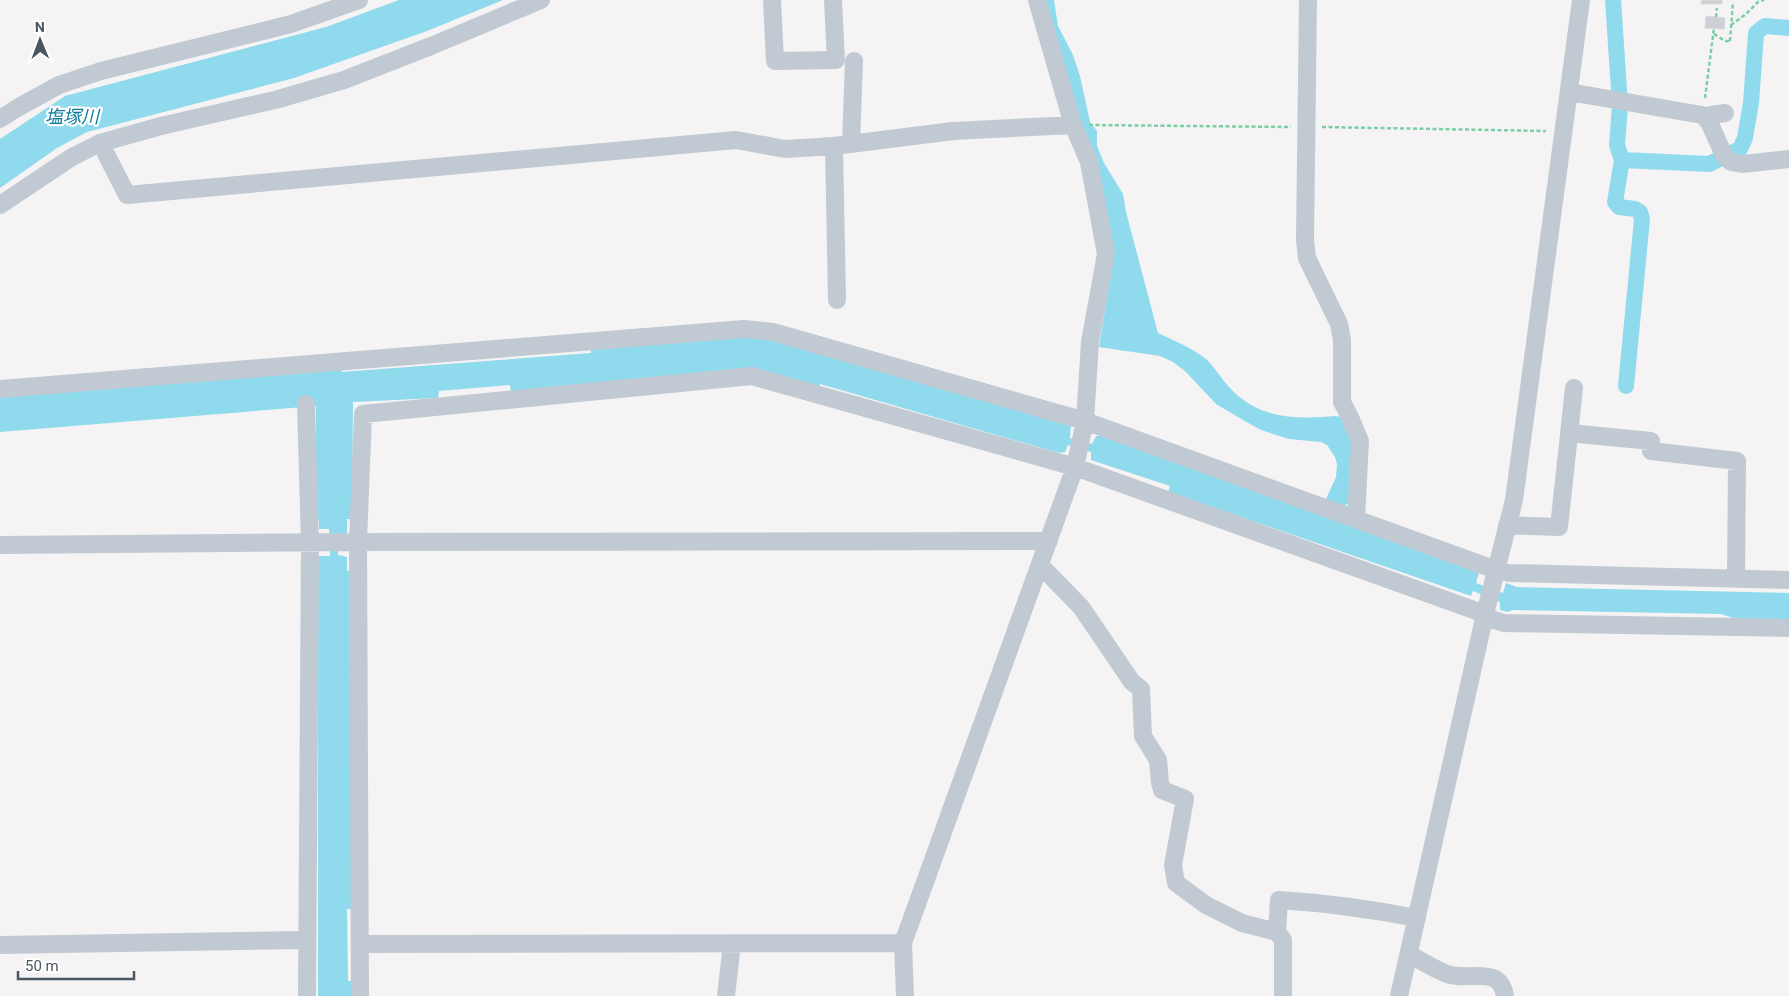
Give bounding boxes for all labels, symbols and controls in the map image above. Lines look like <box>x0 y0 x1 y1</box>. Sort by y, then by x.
north arrow <box>15 15 65 65</box>
text: N <box>35 19 45 35</box>
water label: 塩塚川 <box>45 106 101 127</box>
scale bar <box>18 948 134 980</box>
text: 50 m <box>25 957 59 975</box>

